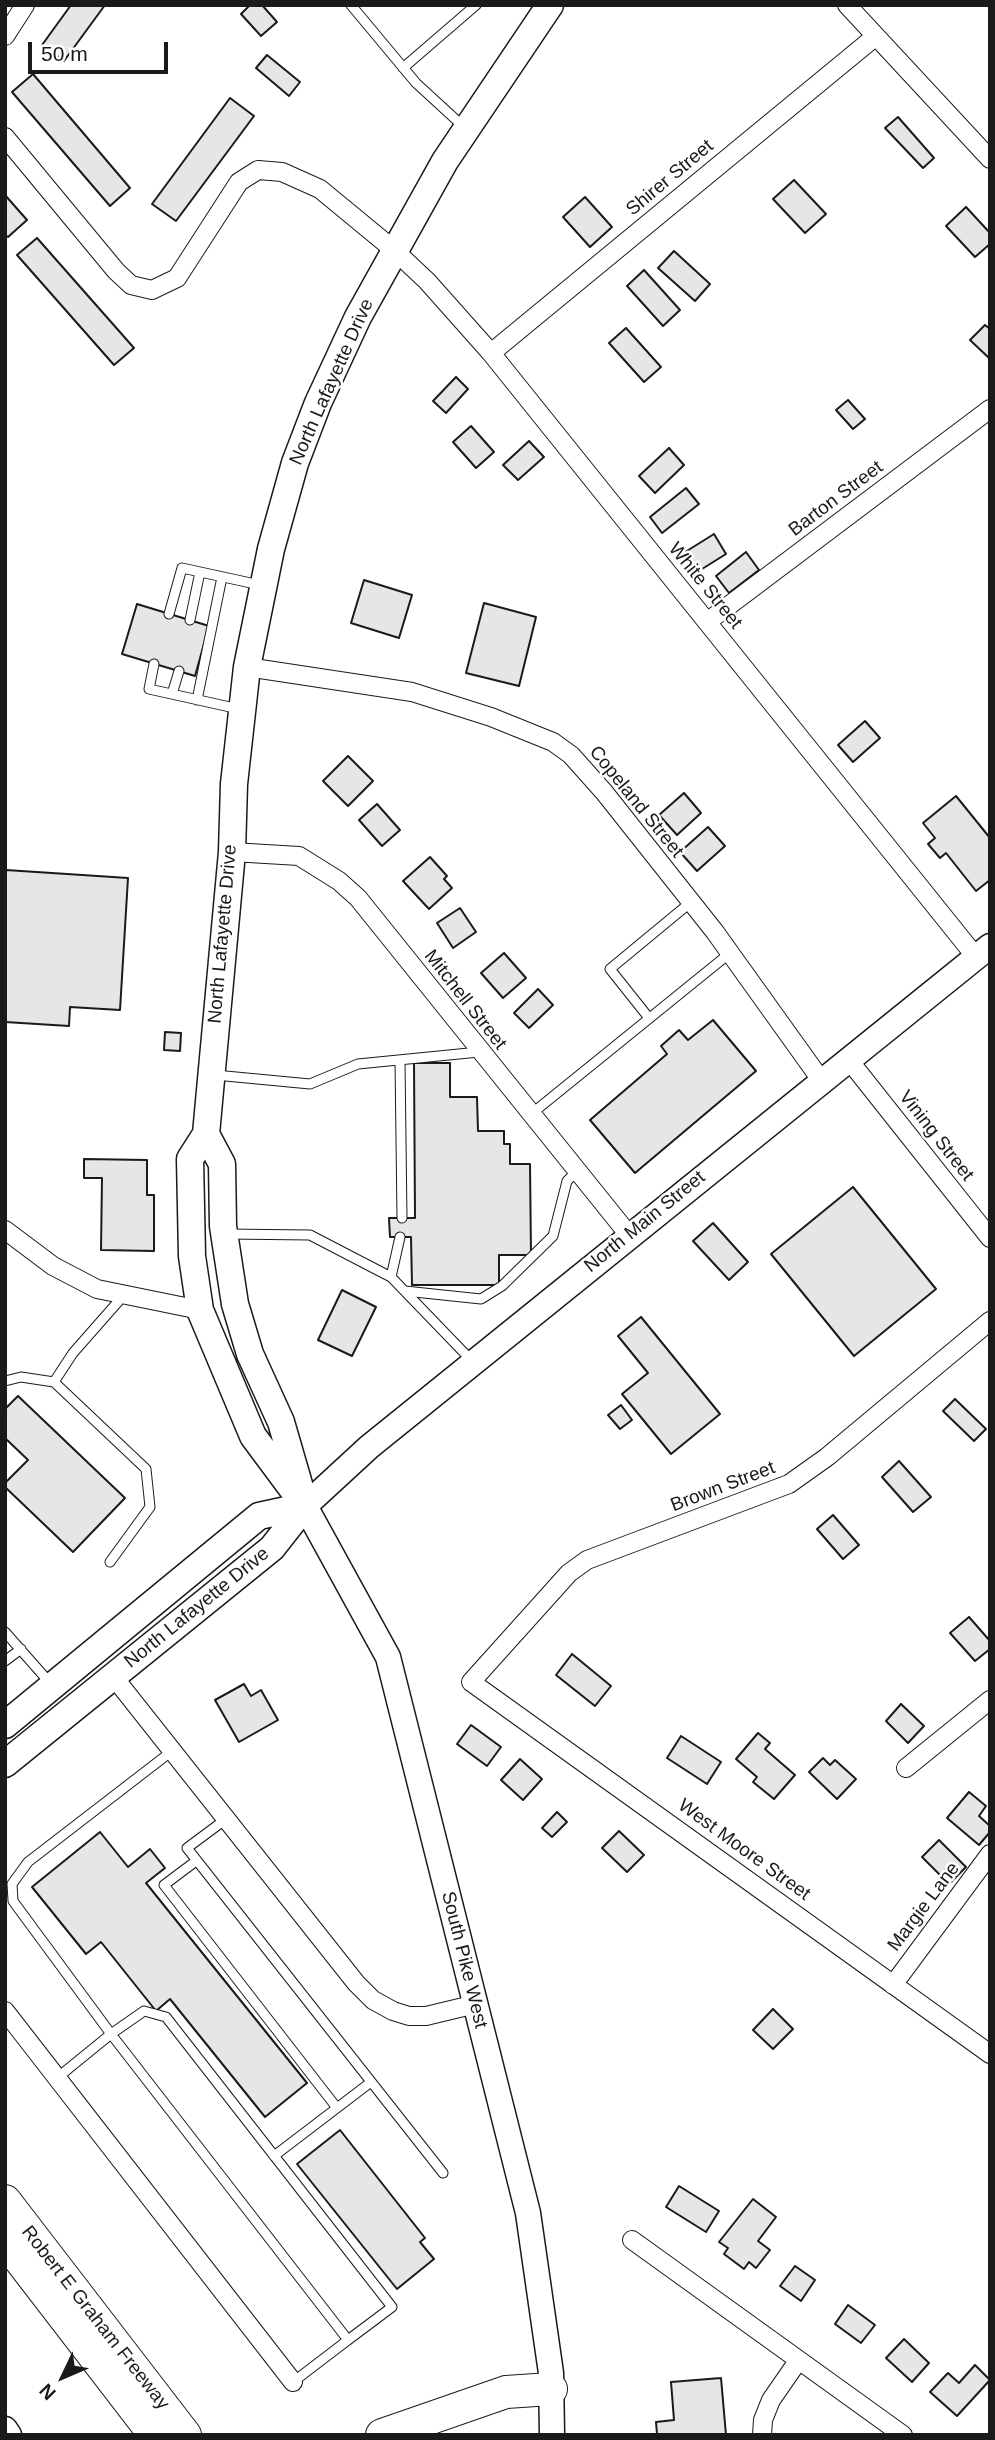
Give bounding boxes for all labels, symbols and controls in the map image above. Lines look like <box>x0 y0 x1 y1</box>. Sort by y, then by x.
scale bar <box>32 28 172 72</box>
text: 50 m <box>41 42 88 65</box>
street label: Shirer Street <box>622 135 718 221</box>
street label: North Lafayette Drive <box>285 295 379 469</box>
street label: Barton Street <box>784 456 888 542</box>
street label: White Street <box>663 538 747 634</box>
street label: Copeland Street <box>584 741 688 863</box>
street label: North Lafayette Drive <box>204 844 242 1024</box>
street label: Mitchell Street <box>419 946 511 1054</box>
street label: Vining Street <box>894 1086 978 1186</box>
street label: North Main Street <box>580 1166 710 1278</box>
street label: Brown Street <box>668 1457 778 1517</box>
street label: North Lafayette Drive <box>120 1543 274 1673</box>
street label: West Moore Street <box>673 1794 815 1906</box>
street label: Margie Lane <box>883 1858 965 1956</box>
street label: South Pike West <box>436 1889 492 2031</box>
street label: Robert E Graham Freeway <box>16 2222 174 2414</box>
north arrow <box>28 2342 98 2412</box>
text: N <box>35 2380 60 2404</box>

